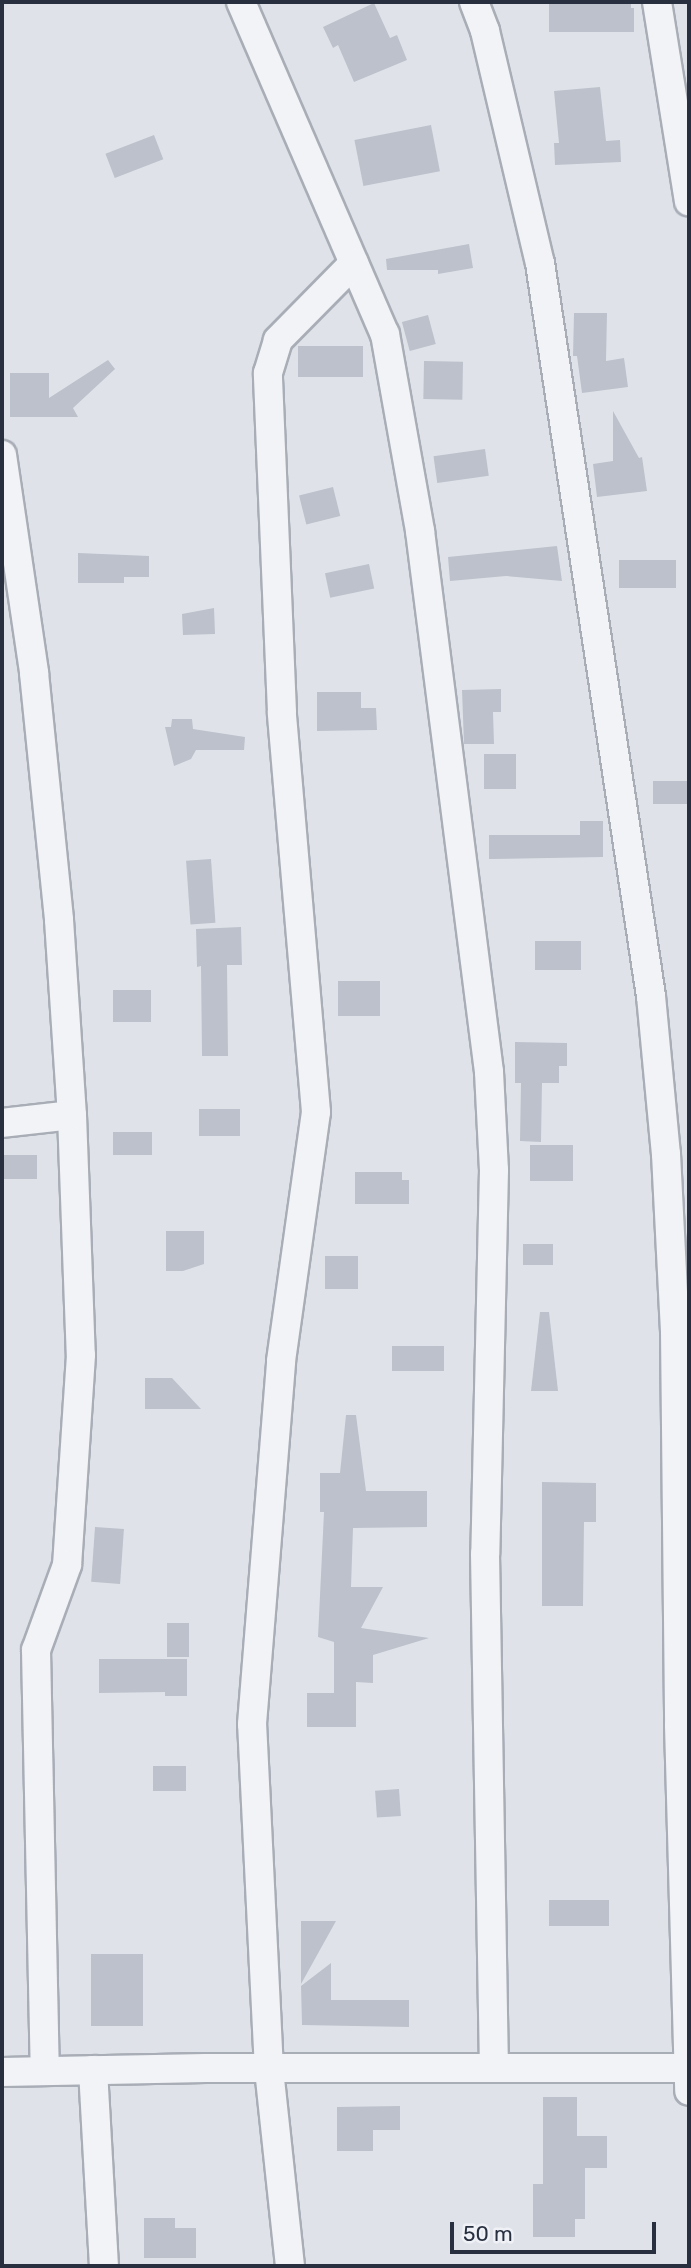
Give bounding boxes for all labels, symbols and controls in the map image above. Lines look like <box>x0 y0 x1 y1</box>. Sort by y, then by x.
scale bar <box>453 2208 660 2252</box>
text: 50 m <box>463 2221 513 2246</box>

